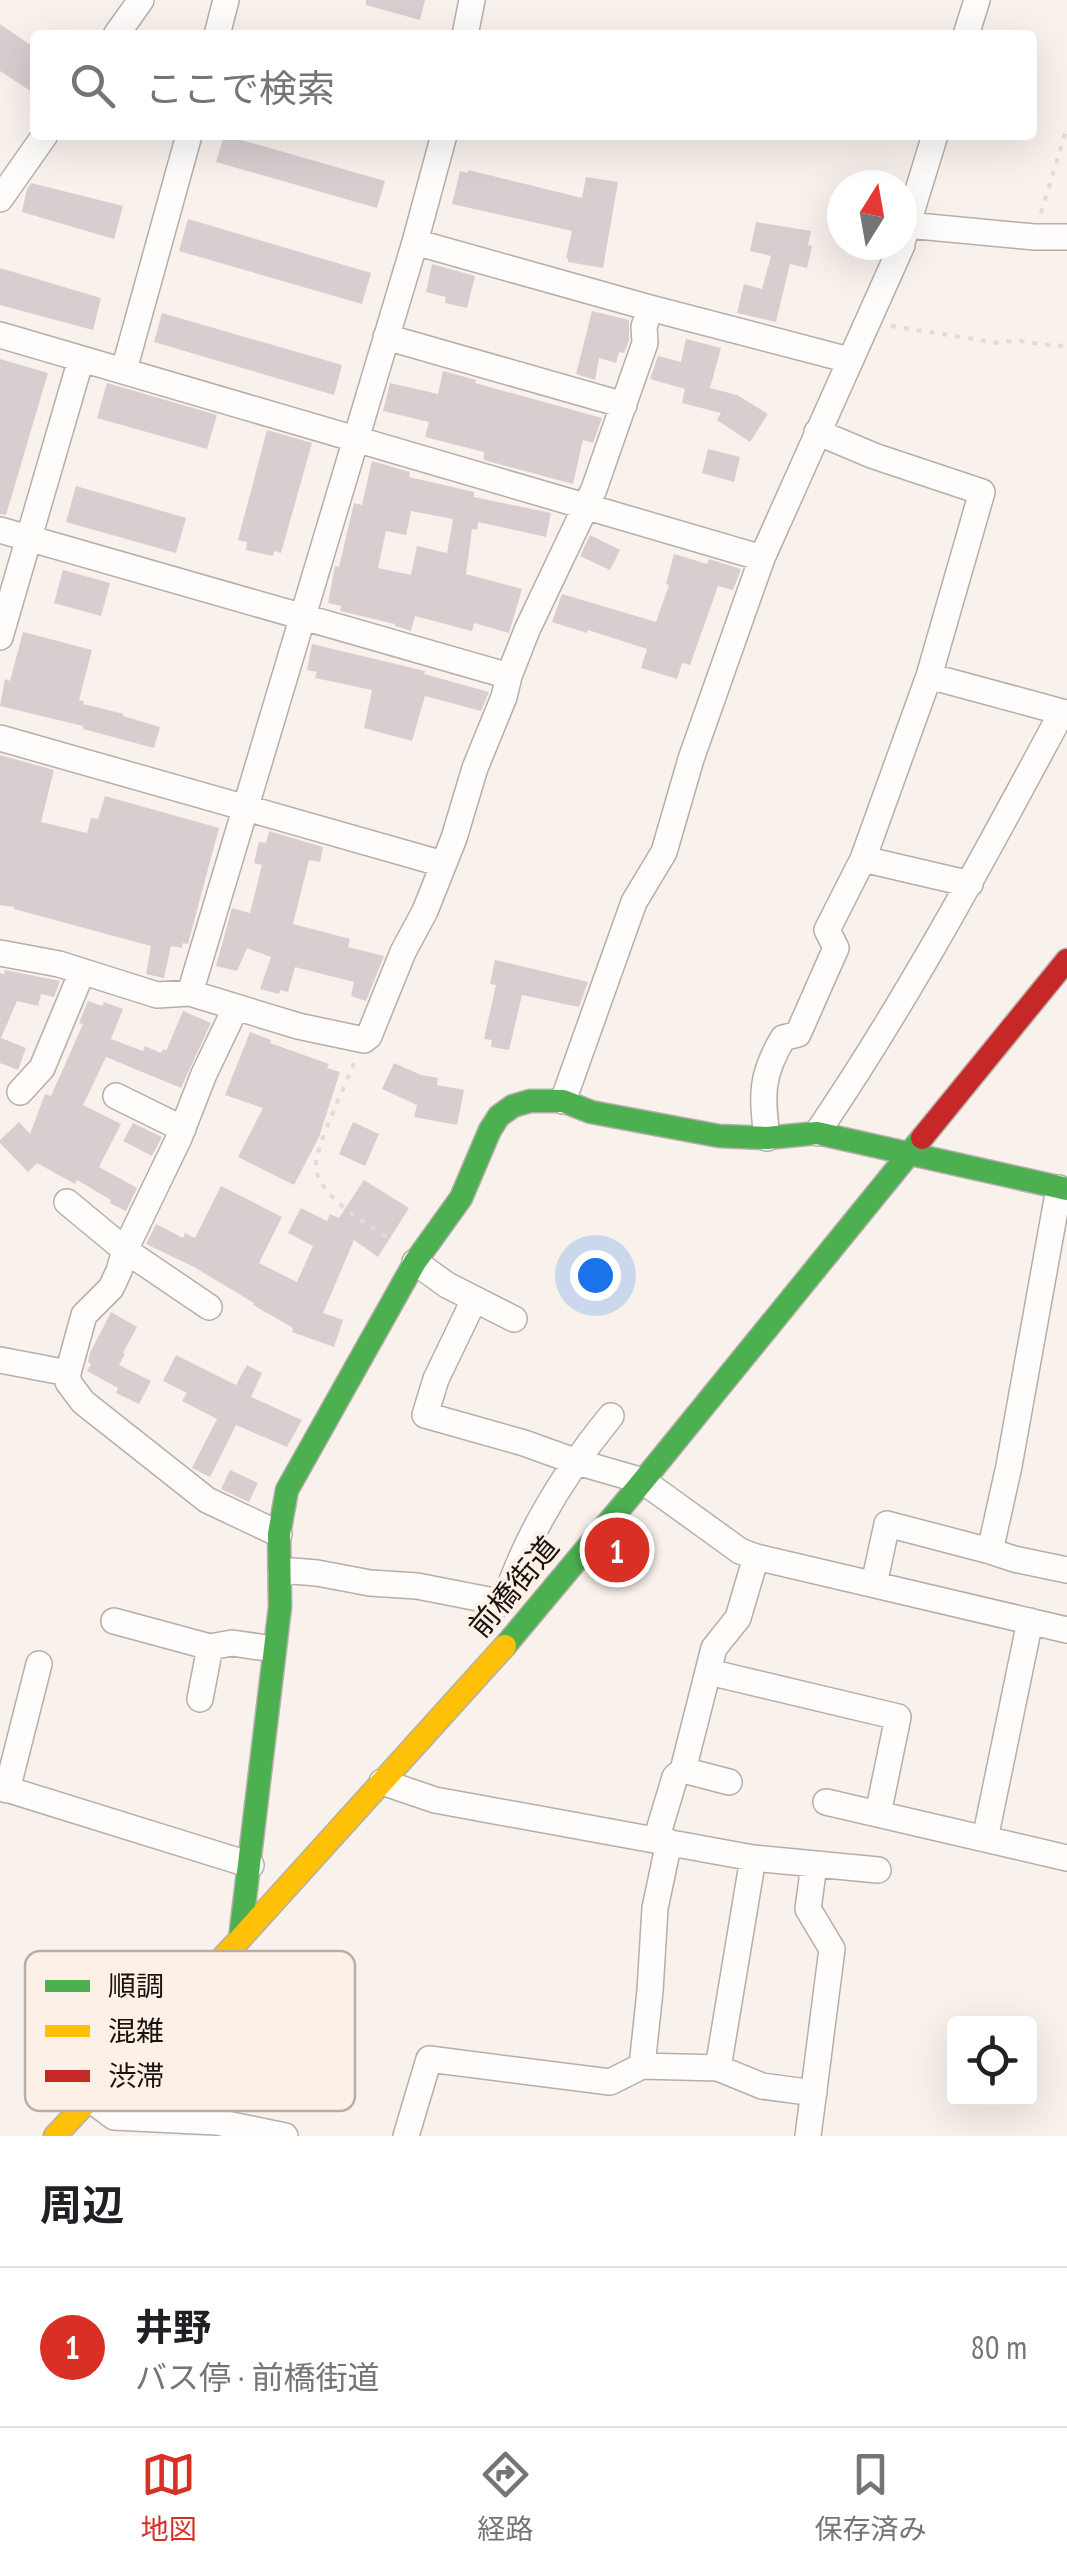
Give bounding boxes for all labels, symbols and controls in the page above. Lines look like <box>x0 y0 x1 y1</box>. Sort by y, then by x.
search box <box>30 30 1037 140</box>
icon: search <box>65 58 120 113</box>
text: ここで検索 <box>145 63 335 112</box>
north arrow <box>827 170 917 260</box>
your location <box>570 1250 621 1301</box>
pin: 1 <box>584 1512 650 1588</box>
street label: 前橋街道 <box>459 1528 566 1645</box>
legend <box>25 1951 355 2111</box>
text: 順調 <box>108 1967 164 2004</box>
text: 混雑 <box>108 2012 164 2049</box>
map controls <box>947 2016 1037 2106</box>
button: locate <box>947 2016 1037 2106</box>
text: 渋滞 <box>108 2057 164 2094</box>
text: 周辺 <box>40 2177 124 2232</box>
text: 井野 <box>135 2302 211 2351</box>
text: 1 <box>65 2326 80 2368</box>
text: 80 m <box>971 2326 1027 2368</box>
text: バス停 · 前橋街道 <box>135 2356 379 2398</box>
tab: 地図 <box>140 2447 197 2547</box>
tab: 経路 <box>477 2447 534 2547</box>
tab: 保存済み <box>814 2447 927 2547</box>

